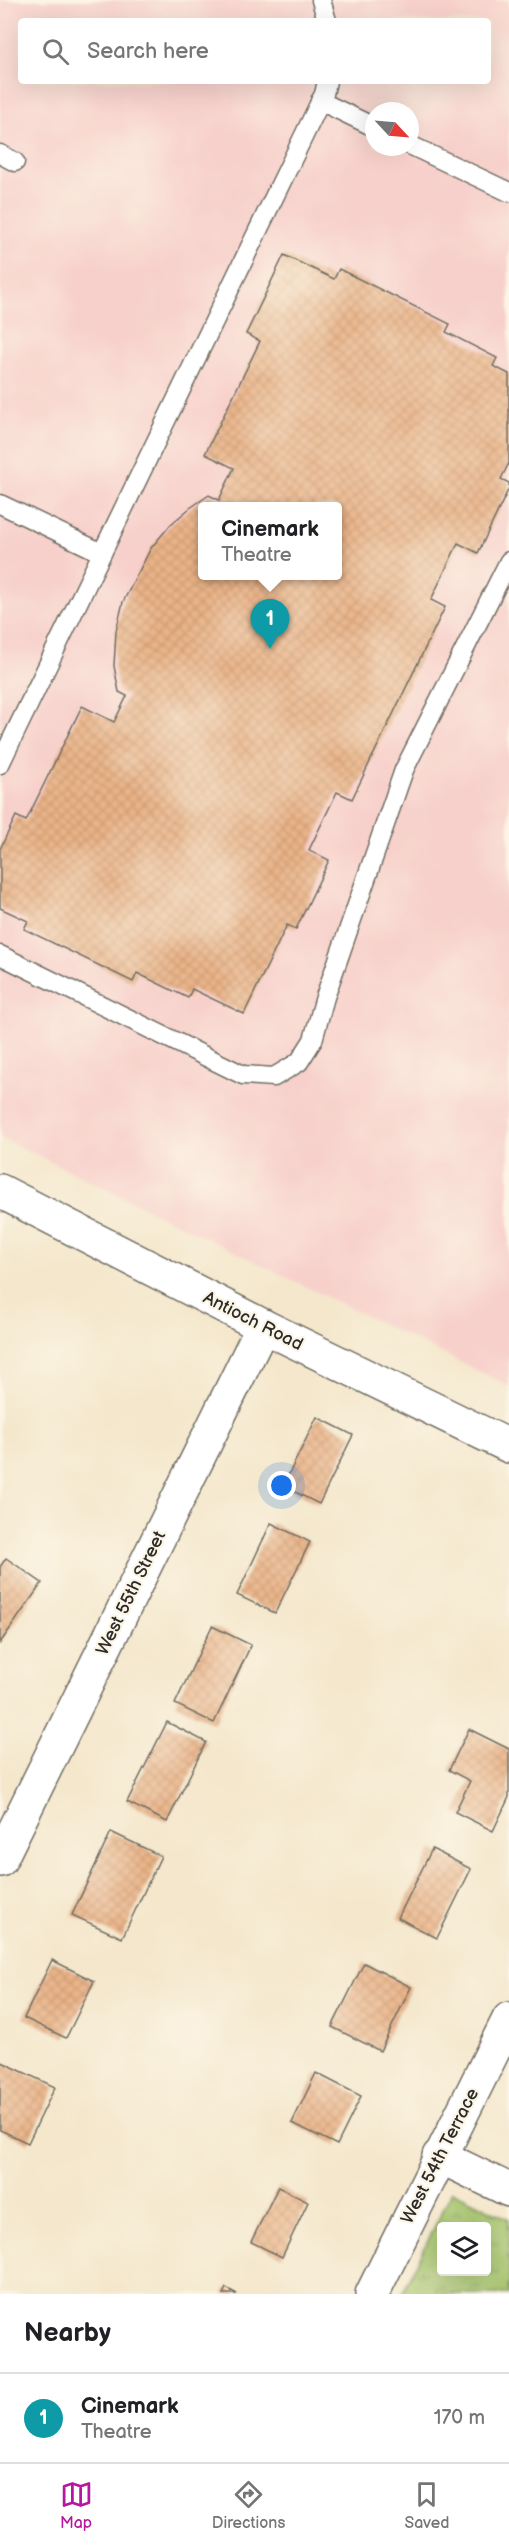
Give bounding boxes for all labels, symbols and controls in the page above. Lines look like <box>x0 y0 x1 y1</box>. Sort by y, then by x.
search box <box>18 18 491 84</box>
icon: search <box>39 35 72 68</box>
text: Search here <box>87 38 209 65</box>
north arrow <box>365 102 419 156</box>
popup <box>198 502 342 580</box>
text: Cinemark <box>221 516 319 543</box>
text: Theatre <box>221 543 292 567</box>
pin: 1 <box>250 600 290 649</box>
street label: Antioch Road <box>200 1287 306 1355</box>
your location <box>267 1471 296 1500</box>
street label: West 55th Street <box>92 1527 170 1658</box>
street label: West 54th Terrace <box>397 2085 483 2227</box>
map controls <box>437 2222 491 2276</box>
button: layers <box>437 2222 491 2276</box>
text: Nearby <box>24 2318 111 2349</box>
text: Cinemark <box>81 2393 179 2420</box>
text: 1 <box>39 2406 48 2430</box>
text: 170 m <box>434 2406 485 2430</box>
text: Theatre <box>81 2420 152 2444</box>
tab: Map <box>60 2478 93 2533</box>
tab: Directions <box>212 2478 285 2533</box>
tab: Saved <box>404 2478 449 2533</box>

